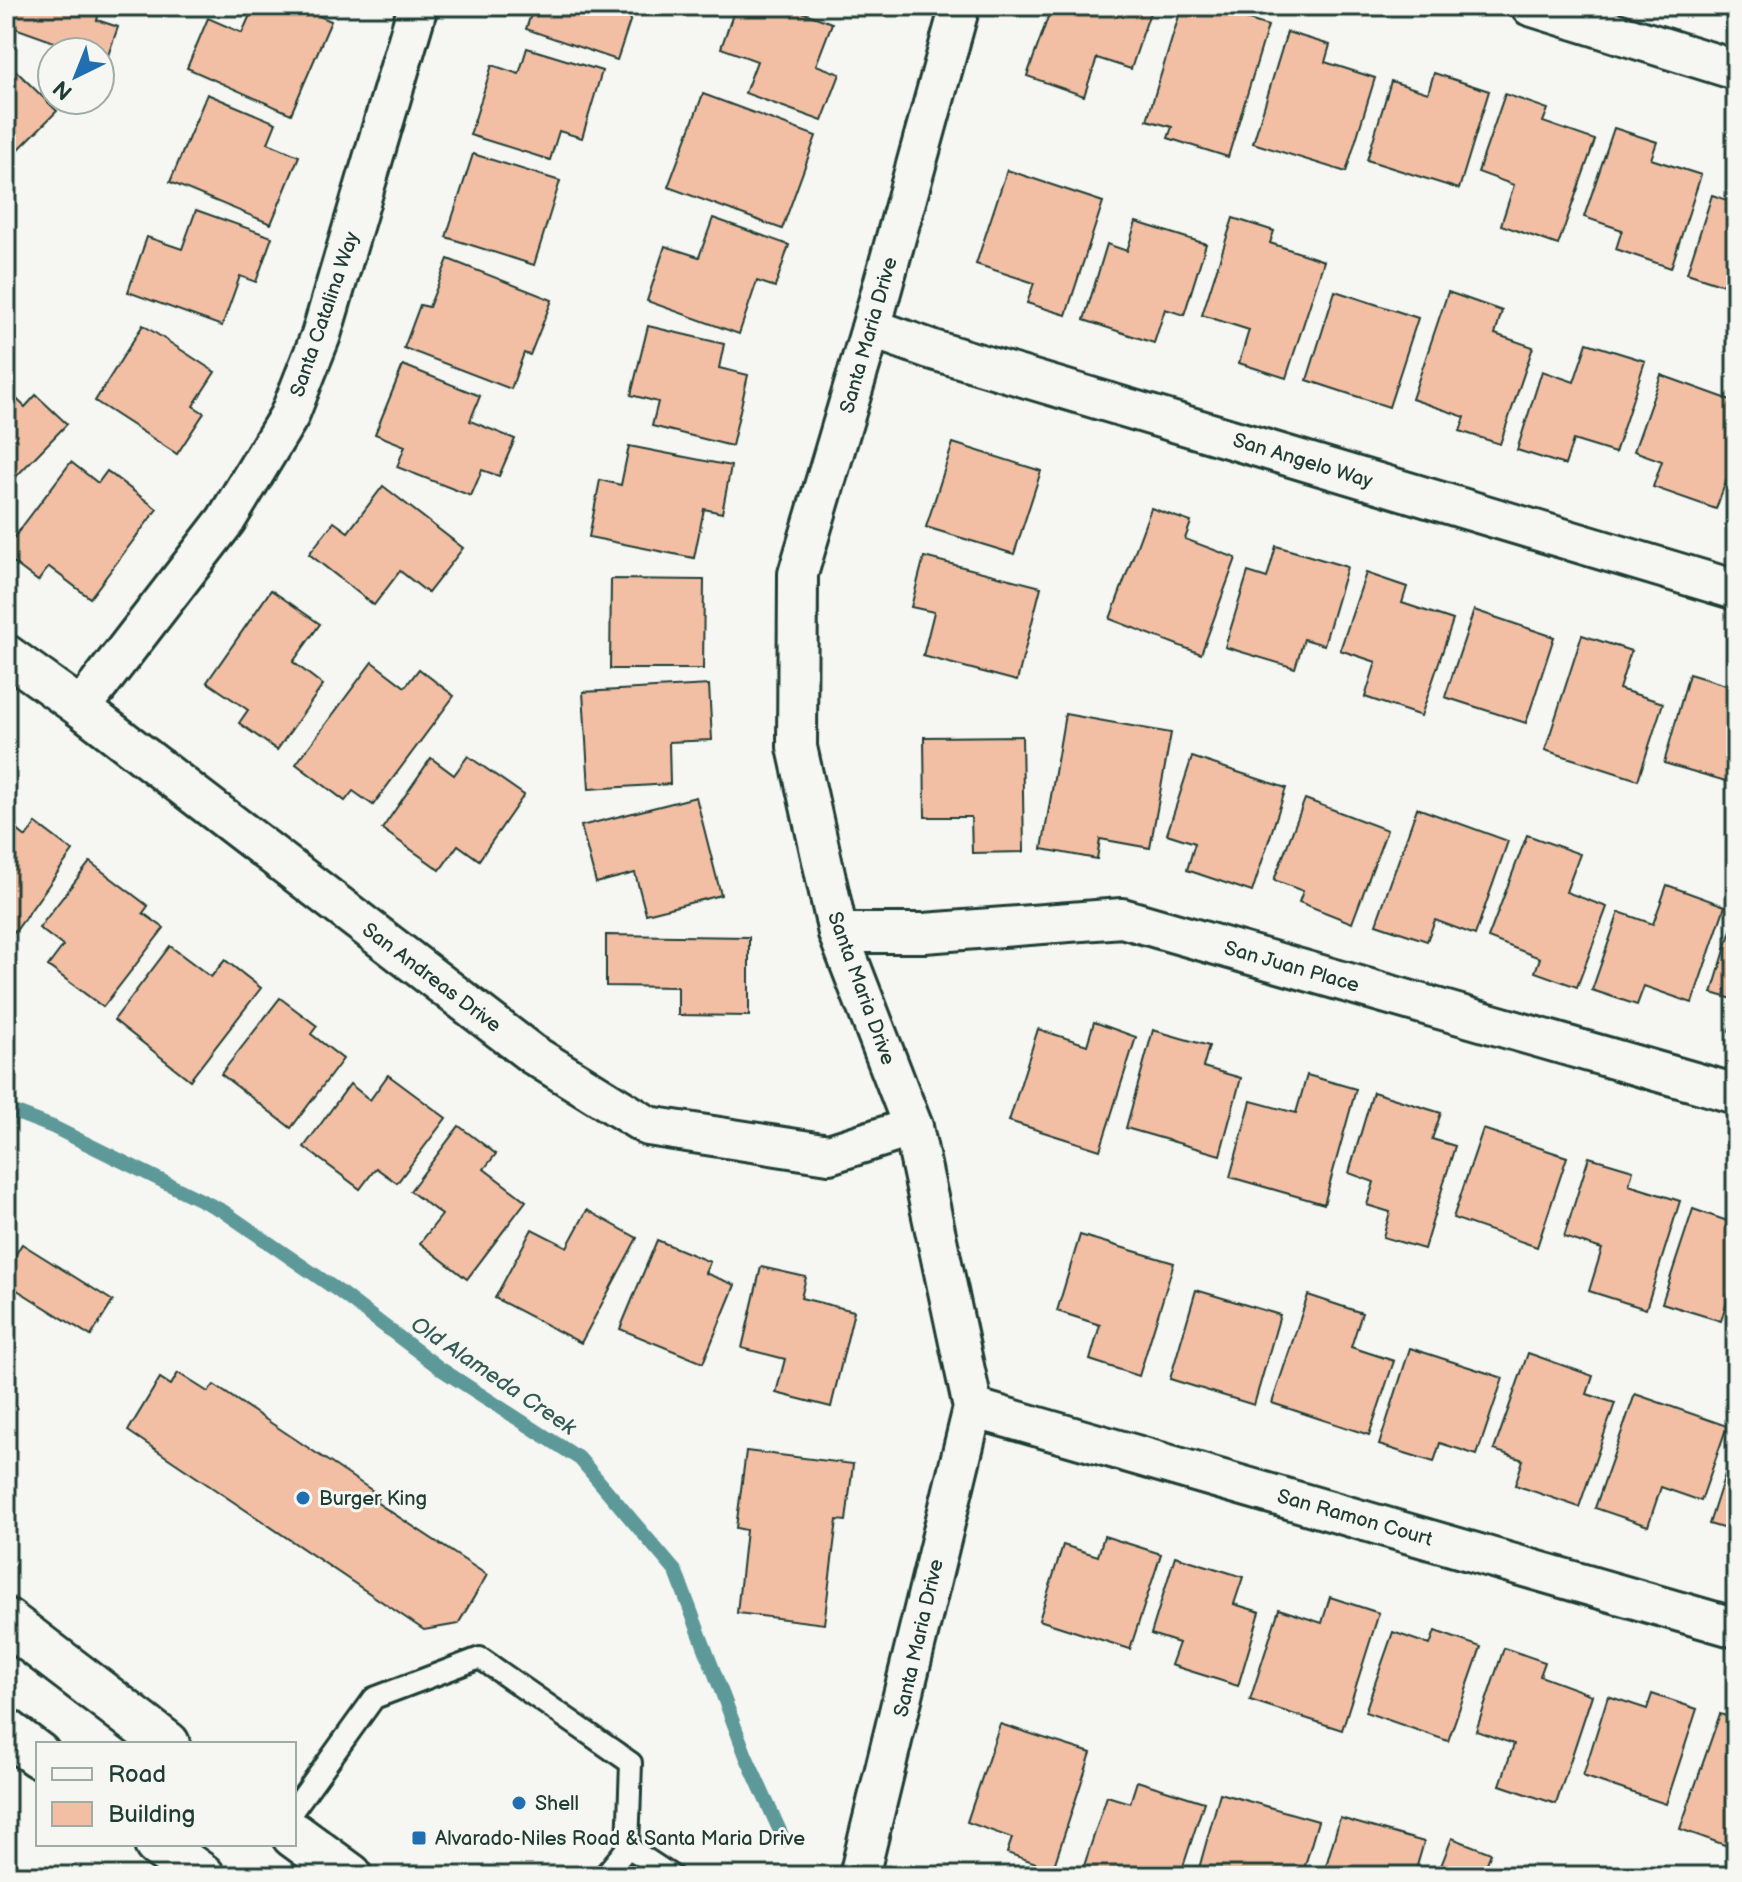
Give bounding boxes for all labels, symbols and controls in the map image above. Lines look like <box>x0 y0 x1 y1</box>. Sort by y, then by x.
north arrow <box>36 36 116 116</box>
text: N <box>48 74 79 105</box>
street label: Santa Catalina Way <box>285 229 364 400</box>
street label: Santa Maria Drive <box>835 254 903 416</box>
street label: San Angelo Way <box>1230 428 1375 494</box>
street label: Santa Maria Drive <box>822 909 900 1068</box>
street label: San Andreas Drive <box>357 918 506 1038</box>
street label: San Juan Place <box>1221 936 1362 998</box>
water label: Old Alameda Creek <box>405 1311 582 1442</box>
street label: San Ramon Court <box>1274 1484 1435 1552</box>
place label: Burger King <box>319 1487 427 1511</box>
marker: Burger King <box>294 1489 312 1507</box>
street label: Santa Maria Drive <box>889 1557 949 1719</box>
legend <box>36 1742 296 1846</box>
text: Road <box>108 1760 166 1789</box>
place label: Shell <box>535 1792 579 1816</box>
marker: Shell <box>510 1794 528 1812</box>
text: Building <box>108 1800 195 1829</box>
place label: Alvarado-Niles Road & Santa Maria Drive <box>435 1827 805 1851</box>
marker: Alvarado-Niles Road & Santa Maria Drive <box>410 1829 428 1847</box>

